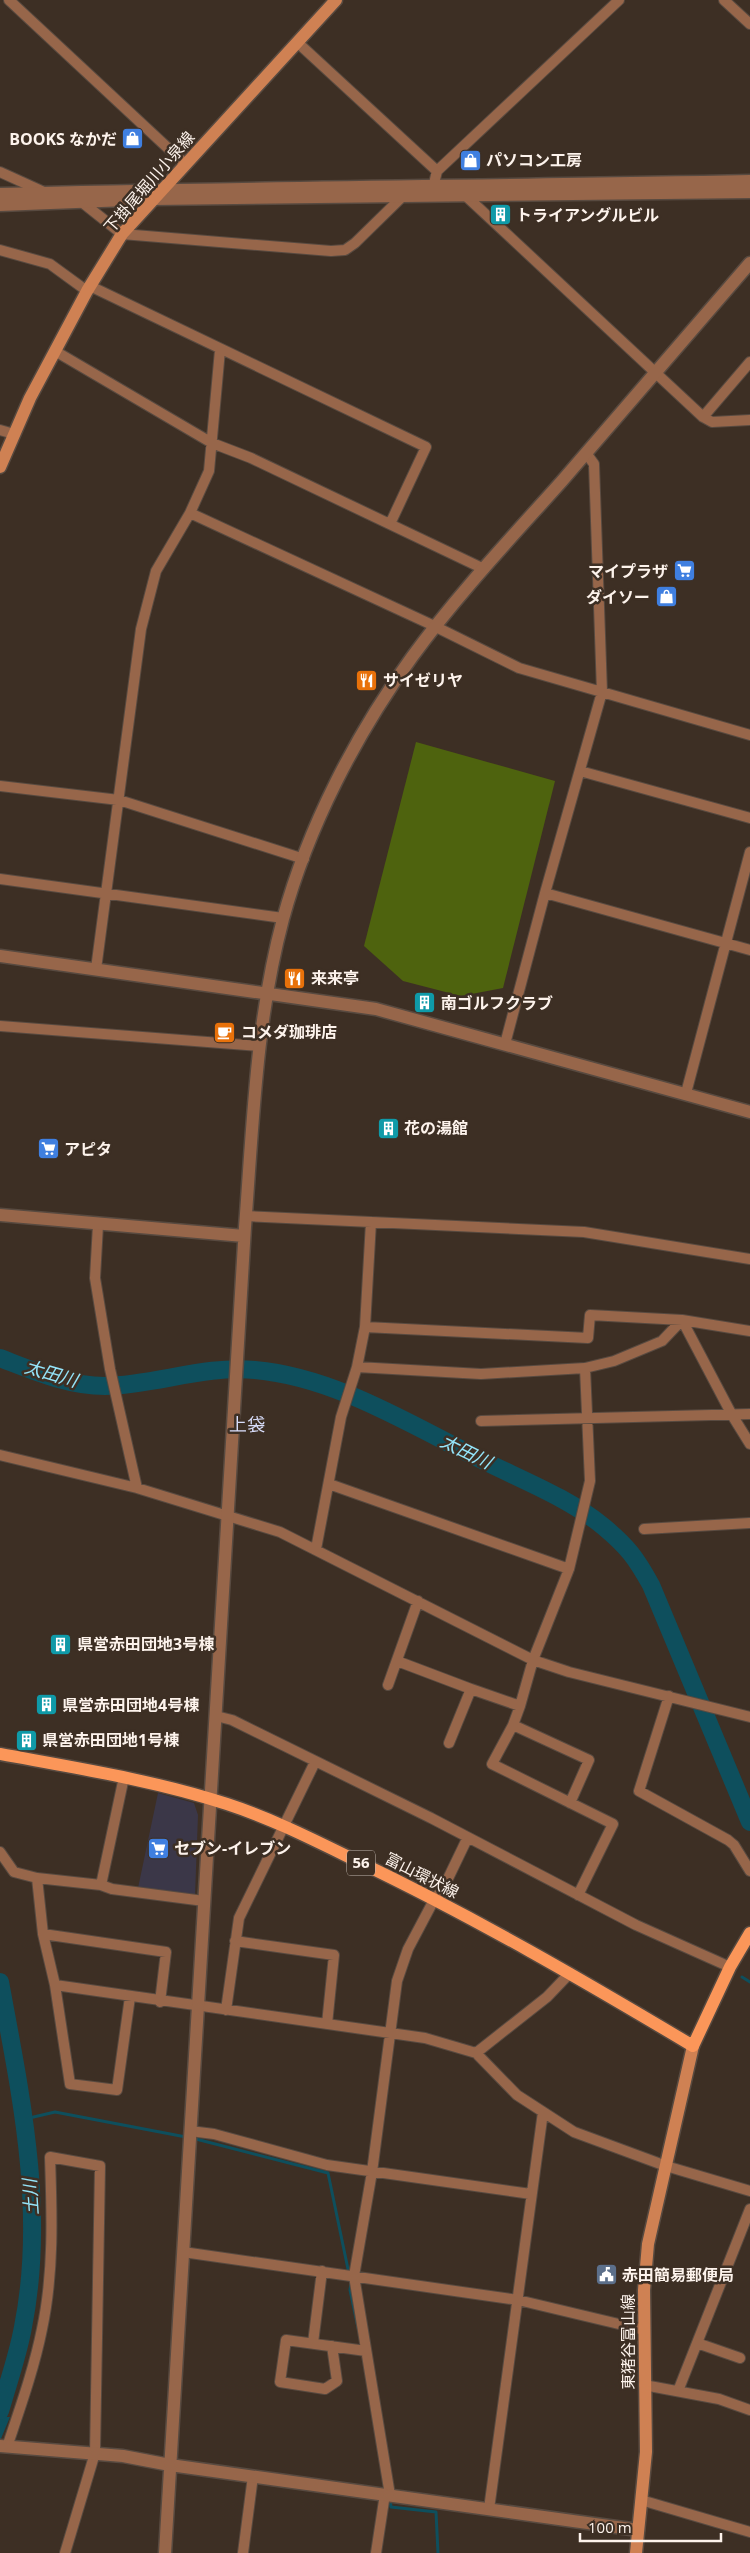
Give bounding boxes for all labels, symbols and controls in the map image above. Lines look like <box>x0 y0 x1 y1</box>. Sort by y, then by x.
street label: 下掛尾堀川小泉線 <box>99 126 199 238</box>
shop icon: BOOKS なかだ <box>121 127 145 151</box>
place label: BOOKS なかだ <box>9 128 117 150</box>
shop icon: パソコン工房 <box>458 148 482 172</box>
place label: パソコン工房 <box>486 149 582 171</box>
building icon: トライアングルビル <box>488 203 512 227</box>
place label: トライアングルビル <box>516 204 659 226</box>
supermarket icon: マイプラザ <box>672 559 696 583</box>
place label: マイプラザ <box>588 560 668 582</box>
shop icon: ダイソー <box>654 585 678 609</box>
place label: ダイソー <box>586 586 650 608</box>
restaurant icon: サイゼリヤ <box>355 668 379 692</box>
place label: サイゼリヤ <box>383 669 463 691</box>
restaurant icon: 来来亭 <box>283 966 307 990</box>
place label: 来来亭 <box>311 967 359 989</box>
building icon: 南ゴルフクラブ <box>413 991 437 1015</box>
place label: 南ゴルフクラブ <box>441 992 553 1014</box>
cafe icon: コメダ珈琲店 <box>213 1020 237 1044</box>
place label: コメダ珈琲店 <box>241 1021 337 1043</box>
building icon: 花の湯館 <box>376 1116 400 1140</box>
place label: 花の湯館 <box>404 1117 468 1139</box>
supermarket icon: アピタ <box>36 1137 60 1161</box>
place label: アピタ <box>64 1138 112 1160</box>
water label: 太田川 <box>22 1354 82 1393</box>
district label: 上袋 <box>229 1412 265 1436</box>
water label: 太田川 <box>437 1428 498 1475</box>
building icon: 県営赤田団地3号棟 <box>49 1632 73 1656</box>
place label: 県営赤田団地3号棟 <box>77 1633 214 1655</box>
building icon: 県営赤田団地4号棟 <box>34 1693 58 1717</box>
place label: 県営赤田団地4号棟 <box>62 1694 199 1716</box>
building icon: 県営赤田団地1号棟 <box>14 1728 38 1752</box>
place label: 県営赤田団地1号棟 <box>42 1729 179 1751</box>
supermarket icon: セブン-イレブン <box>146 1836 170 1860</box>
place label: セブン-イレブン <box>174 1837 291 1859</box>
street label: 富山環状線 <box>381 1847 463 1903</box>
road number: 56 <box>347 1850 375 1876</box>
water label: 土川 <box>17 2176 43 2216</box>
public building icon: 赤田簡易郵便局 <box>594 2263 618 2287</box>
place label: 赤田簡易郵便局 <box>622 2264 734 2286</box>
street label: 東猪谷富山線 <box>617 2294 639 2390</box>
scale bar <box>580 2510 721 2542</box>
text: 100 m <box>588 2517 632 2537</box>

